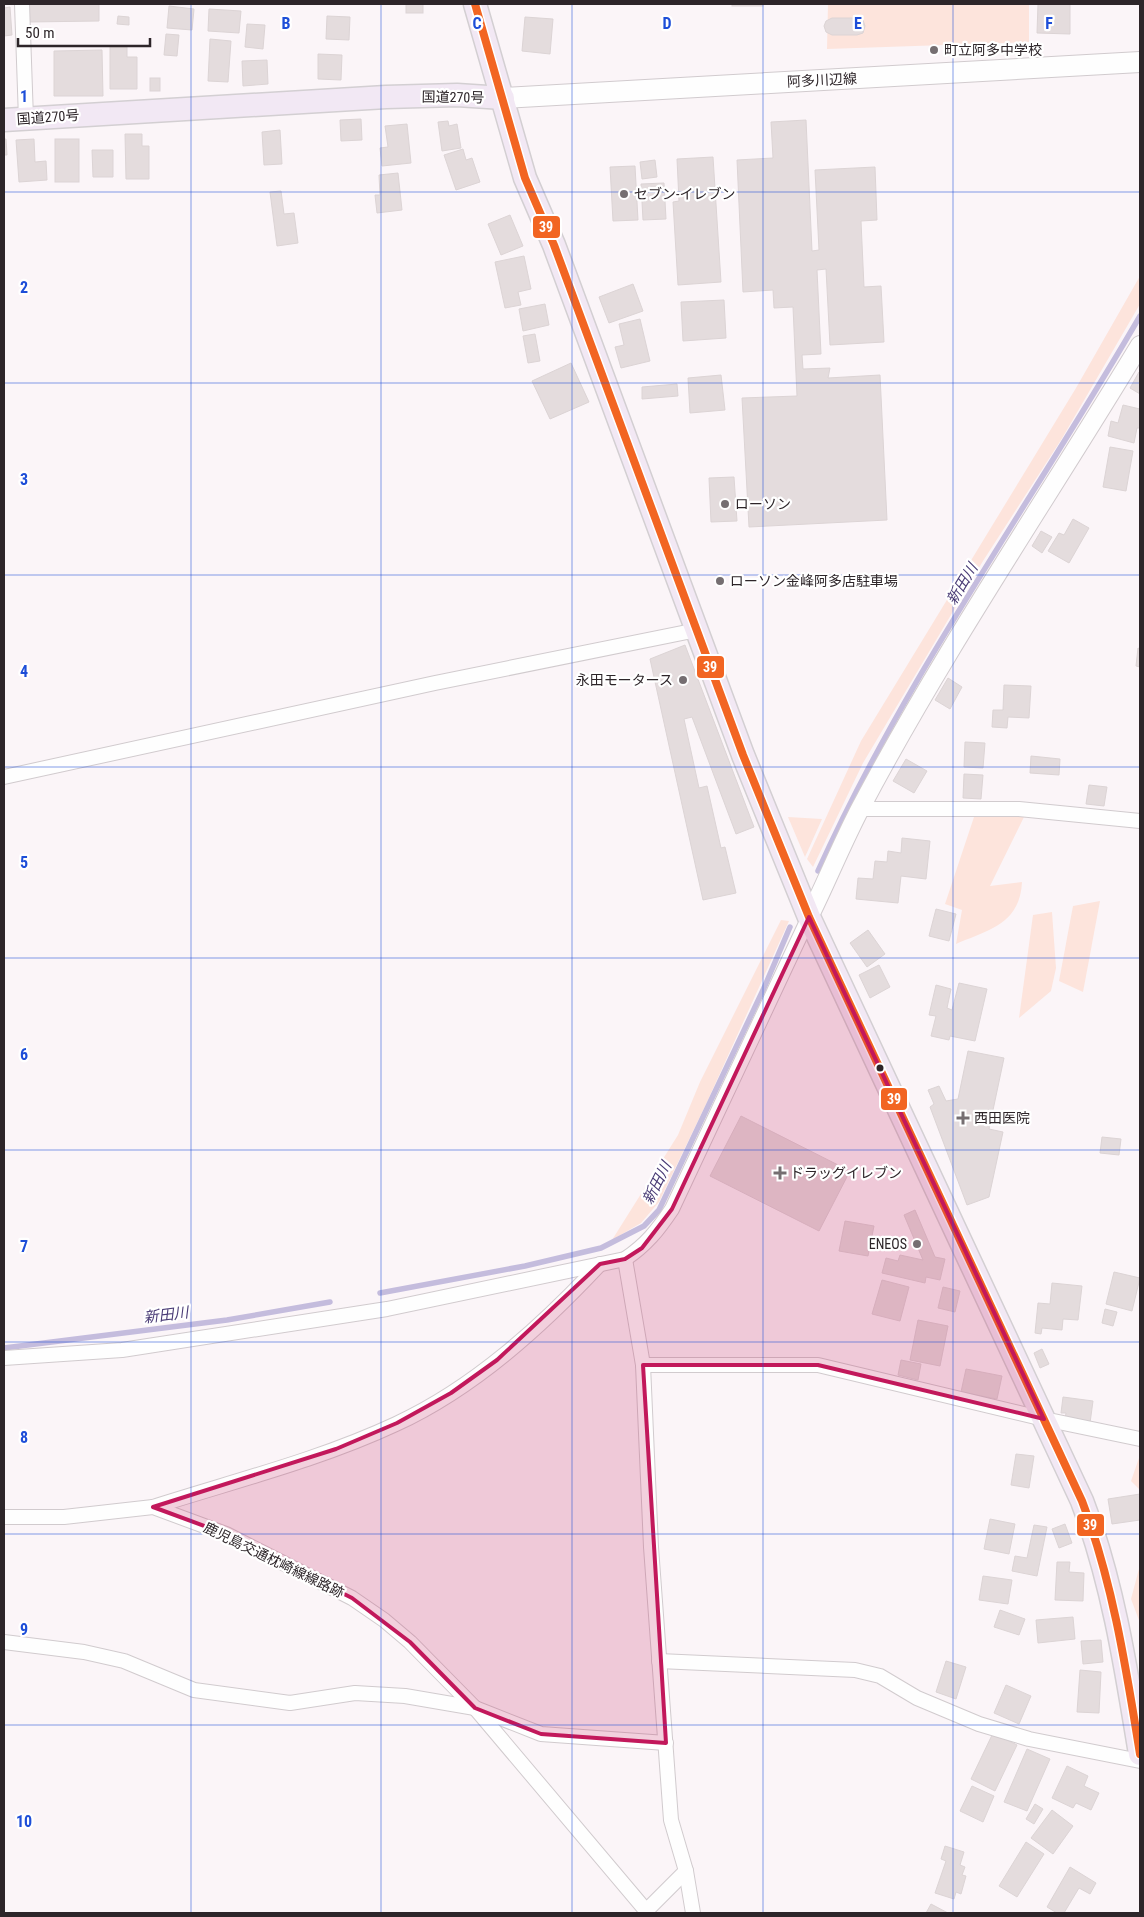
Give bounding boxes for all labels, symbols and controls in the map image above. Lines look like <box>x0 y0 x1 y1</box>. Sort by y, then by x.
text: B <box>282 14 291 33</box>
text: C <box>472 14 482 33</box>
text: D <box>662 14 672 33</box>
text: E <box>854 14 862 33</box>
text: F <box>1045 14 1053 33</box>
scale bar <box>18 15 150 47</box>
text: 50 m <box>25 24 55 42</box>
place label: 町立阿多中学校 <box>944 42 1042 58</box>
marker: 町立阿多中学校 <box>928 44 940 56</box>
street label: 阿多川辺線 <box>787 70 857 90</box>
text: 1 <box>20 87 28 106</box>
street label: 国道270号 <box>421 88 485 106</box>
street label: 国道270号 <box>16 107 80 127</box>
place label: セブン-イレブン <box>634 186 735 202</box>
marker: セブン-イレブン <box>618 188 630 200</box>
line badge: 39 <box>532 215 561 239</box>
text: 39 <box>539 219 553 235</box>
text: 2 <box>20 278 28 297</box>
text: 3 <box>20 470 28 489</box>
place label: ローソン <box>735 496 791 512</box>
marker: ローソン <box>719 498 731 510</box>
water label: 新田川 <box>943 558 982 608</box>
place label: ローソン金峰阿多店駐車場 <box>730 573 898 589</box>
marker: ローソン金峰阿多店駐車場 <box>714 575 726 587</box>
line badge: 39 <box>696 655 725 679</box>
text: 39 <box>703 659 717 675</box>
text: 4 <box>20 662 28 681</box>
place label: 永田モータース <box>576 672 673 688</box>
marker: 永田モータース <box>677 674 689 686</box>
text: 5 <box>20 853 28 872</box>
text: 6 <box>20 1045 28 1064</box>
unlabelled marker <box>875 1063 885 1073</box>
line badge: 39 <box>880 1087 908 1111</box>
text: 39 <box>887 1091 901 1107</box>
place label: 西田医院 <box>974 1110 1030 1126</box>
marker: 西田医院 <box>956 1111 970 1125</box>
water label: 新田川 <box>639 1157 676 1207</box>
place label: ドラッグイレブン <box>790 1165 902 1181</box>
marker: ドラッグイレブン <box>774 1167 786 1179</box>
place label: ENEOS <box>869 1236 907 1252</box>
text: 7 <box>20 1237 28 1256</box>
marker: ENEOS <box>911 1238 923 1250</box>
water label: 新田川 <box>143 1303 191 1327</box>
text: 8 <box>20 1428 28 1447</box>
line badge: 39 <box>1076 1513 1105 1537</box>
text: 39 <box>1083 1517 1097 1533</box>
street label: 鹿児島交通枕崎線線路跡 <box>201 1519 347 1601</box>
text: 9 <box>20 1620 28 1639</box>
text: 10 <box>16 1812 32 1831</box>

